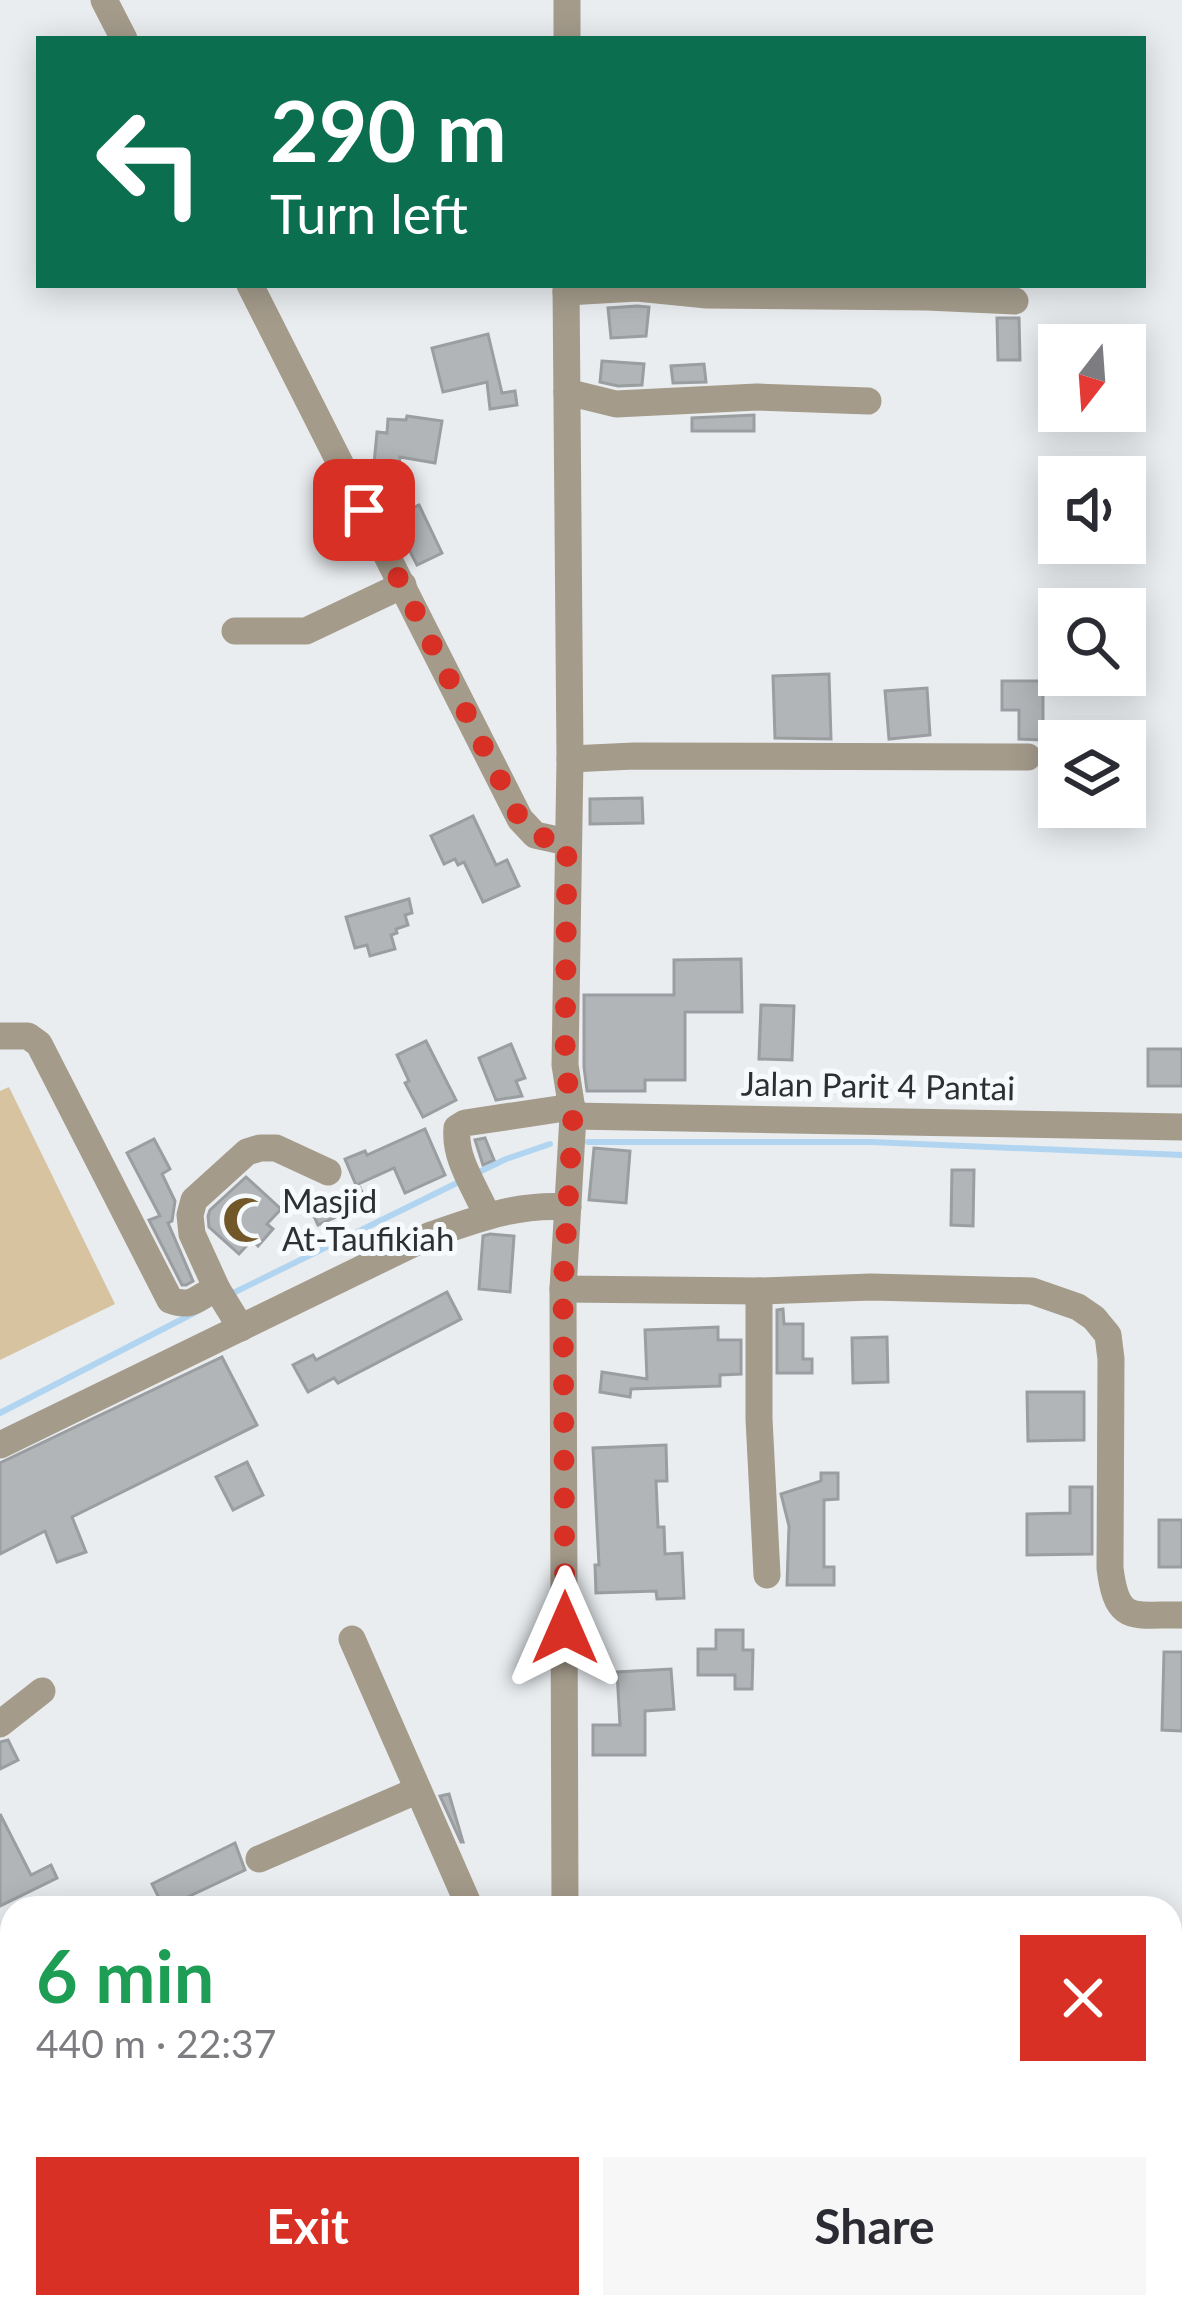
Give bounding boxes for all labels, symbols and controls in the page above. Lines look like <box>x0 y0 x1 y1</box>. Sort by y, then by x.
text: 290 m <box>270 79 507 180</box>
icon: left <box>72 84 228 240</box>
text: Turn left <box>270 181 468 246</box>
north arrow <box>1038 324 1146 432</box>
map controls <box>1038 324 1146 828</box>
button: sound <box>1038 456 1146 564</box>
pin <box>313 459 415 561</box>
icon: arrive <box>331 477 397 543</box>
button: search <box>1038 588 1146 696</box>
button: layers <box>1038 720 1146 828</box>
street label: Jalan Parit 4 Pantai <box>741 1063 1015 1107</box>
place label: Masjid At-Taufikiah <box>282 1180 454 1258</box>
mosque icon: Masjid At-Taufikiah <box>221 1195 271 1245</box>
position arrow <box>502 1565 628 1691</box>
text: 6 min <box>36 1932 214 2018</box>
button: close <box>1020 1935 1146 2061</box>
text: 440 m · 22:37 <box>36 2020 276 2066</box>
button: Exit <box>36 2157 579 2295</box>
button: Share <box>603 2157 1146 2295</box>

